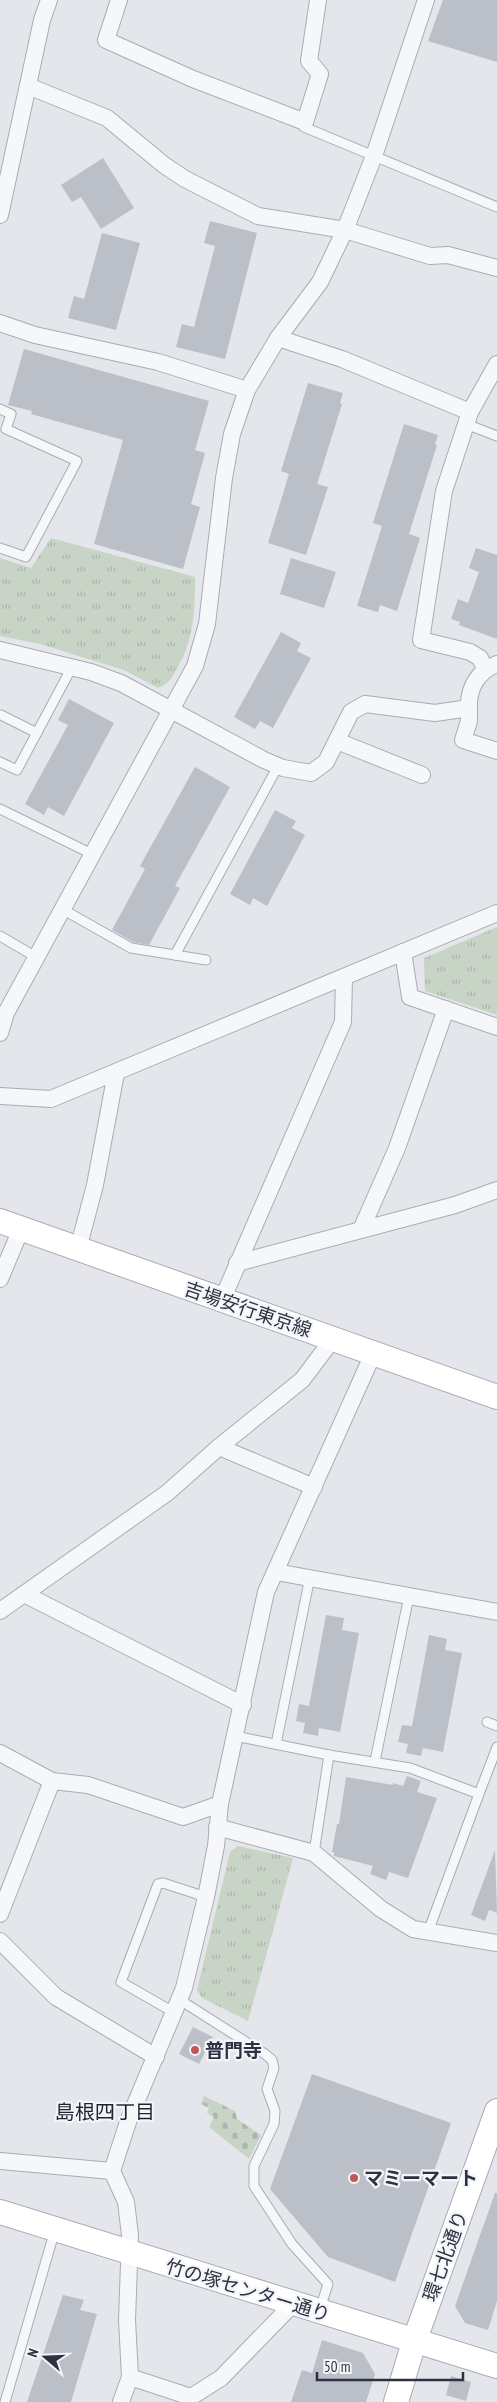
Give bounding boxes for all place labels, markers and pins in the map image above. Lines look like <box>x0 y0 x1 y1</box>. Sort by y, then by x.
place label: 普門寺 <box>205 2038 262 2062</box>
marker: 普門寺 <box>189 2044 201 2056</box>
place label: マミーマート <box>364 2166 478 2190</box>
marker: マミーマート <box>348 2172 360 2184</box>

